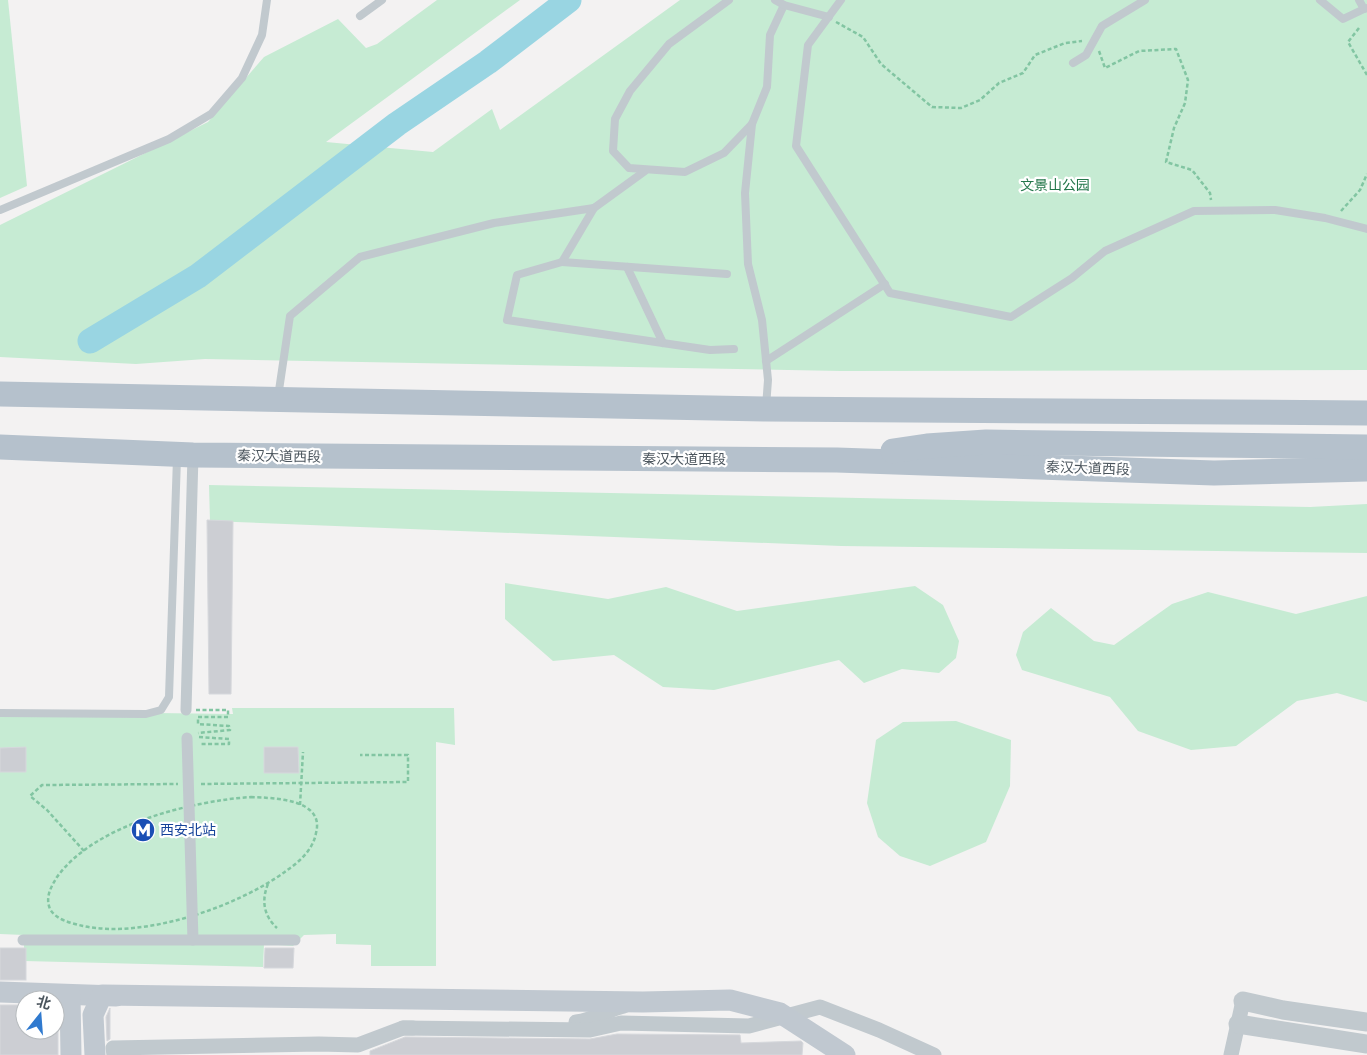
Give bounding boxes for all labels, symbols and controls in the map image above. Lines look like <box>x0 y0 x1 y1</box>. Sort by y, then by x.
park label: 文景山公园 <box>1020 177 1090 193</box>
street label: 秦汉大道西段 <box>237 447 321 465</box>
street label: 秦汉大道西段 <box>642 451 726 467</box>
street label: 秦汉大道西段 <box>1046 459 1130 477</box>
metro station icon: 西安北站 <box>130 817 156 843</box>
place label: 西安北站 <box>160 822 216 838</box>
north arrow <box>15 990 65 1040</box>
text: 北 <box>35 993 53 1012</box>

